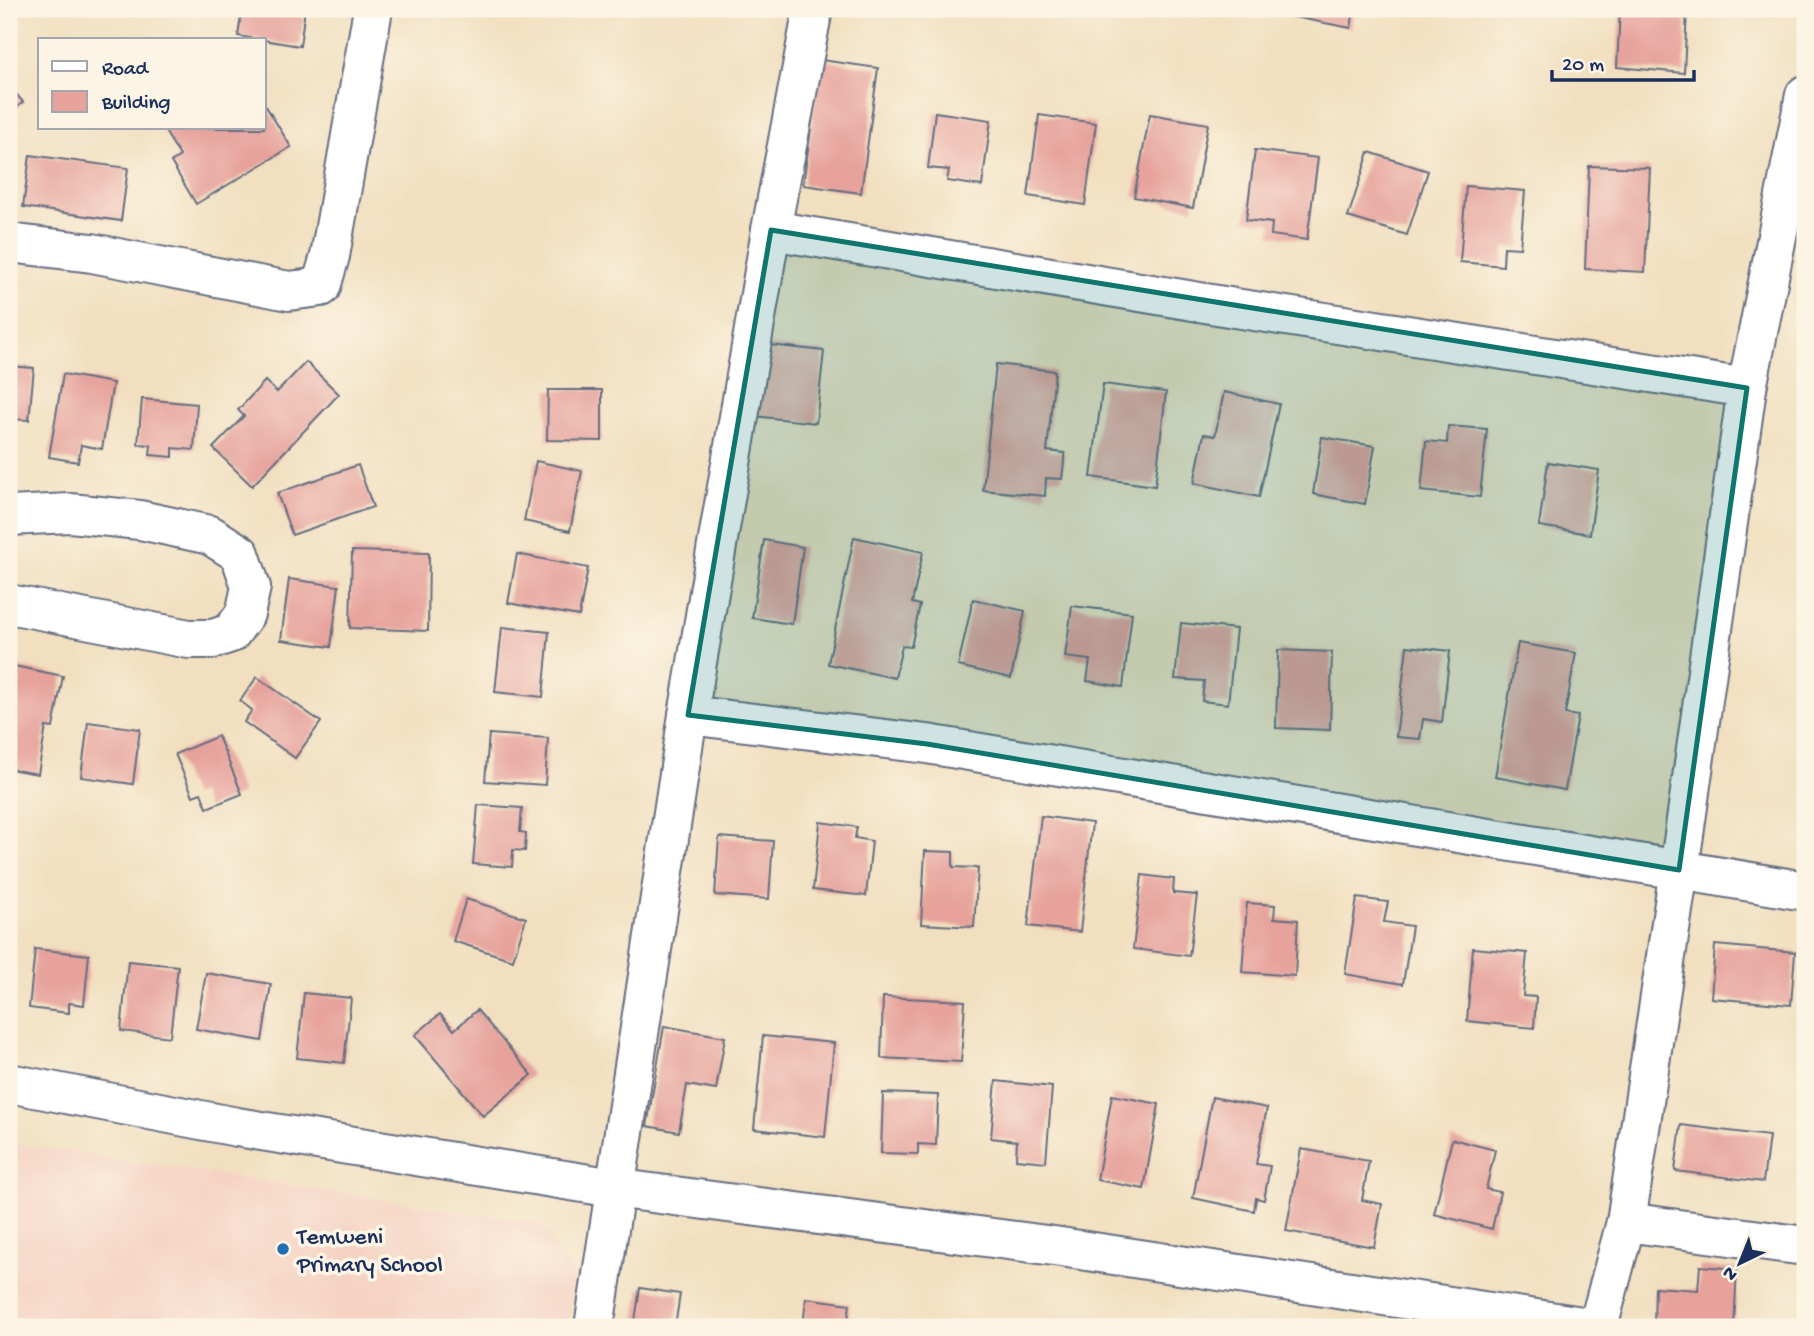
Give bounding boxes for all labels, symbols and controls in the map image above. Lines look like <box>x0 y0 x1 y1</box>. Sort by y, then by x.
legend <box>38 38 266 130</box>
scale bar <box>1552 38 1693 82</box>
text: 20 m <box>1562 54 1604 79</box>
text: Road <box>102 58 150 83</box>
text: Building <box>101 92 171 117</box>
place label: Temweni Primary School <box>295 1224 443 1281</box>
north arrow <box>1706 1228 1776 1298</box>
marker: Temweni Primary School <box>275 1241 291 1257</box>
text: N <box>1718 1260 1743 1286</box>

